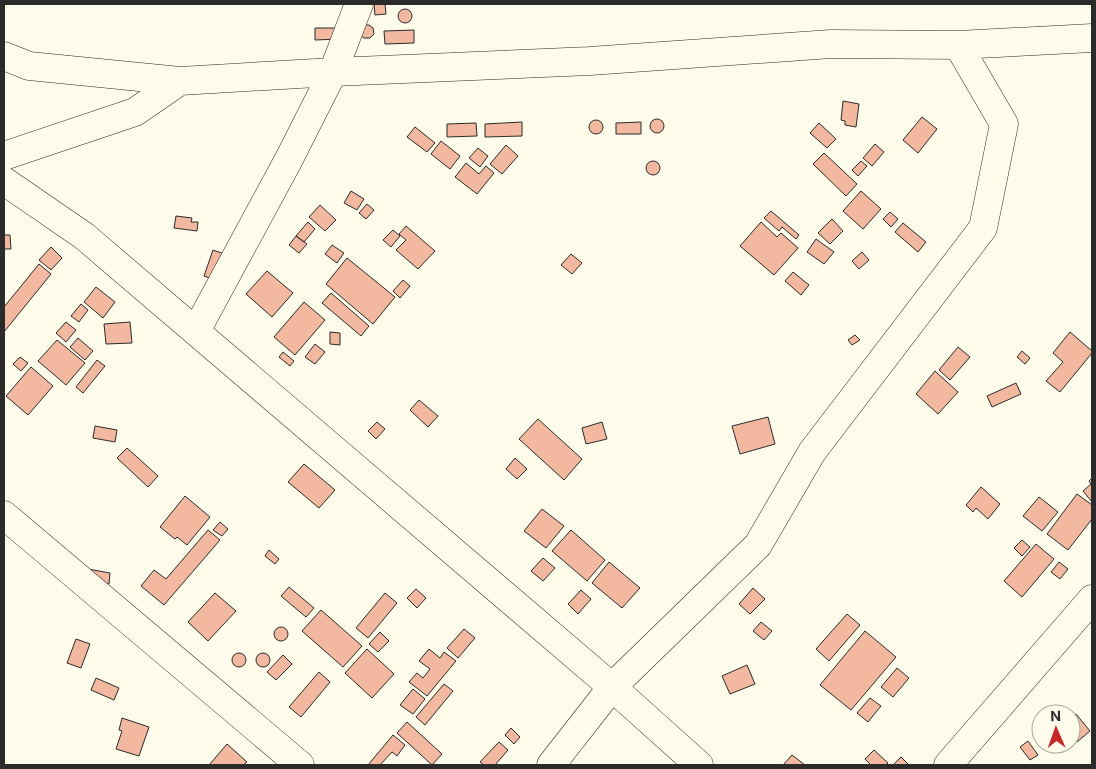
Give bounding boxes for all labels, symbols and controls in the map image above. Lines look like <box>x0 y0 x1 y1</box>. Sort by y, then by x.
north arrow <box>1031 704 1081 754</box>
text: N <box>1050 707 1061 724</box>

